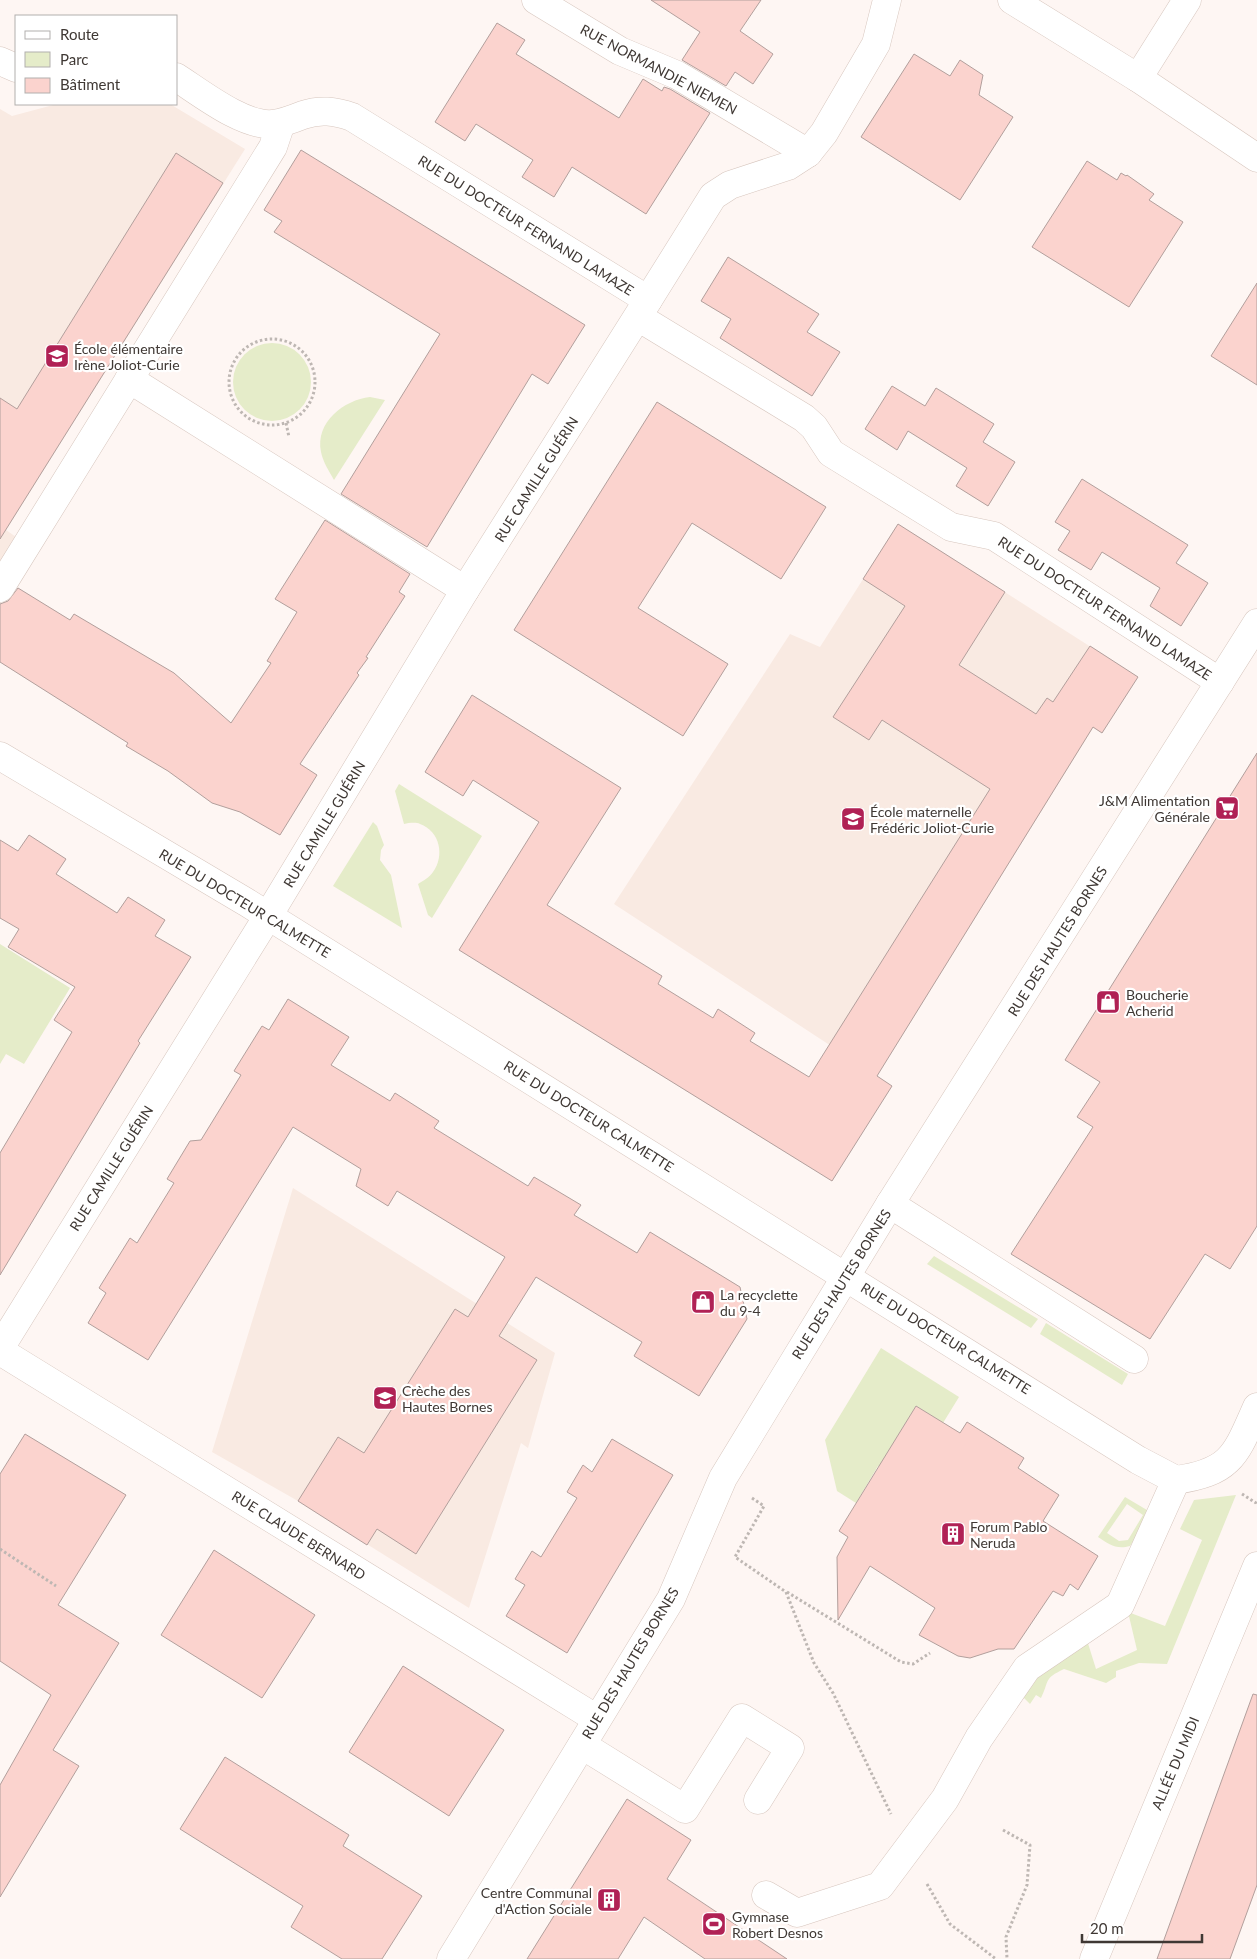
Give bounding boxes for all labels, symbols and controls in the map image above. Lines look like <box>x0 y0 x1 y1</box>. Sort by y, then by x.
legend <box>15 15 178 105</box>
street label: RUE NORMANDIE NIEMEN <box>578 20 740 118</box>
text: Route <box>60 25 99 43</box>
text: Parc <box>60 50 89 68</box>
text: Bâtiment <box>60 75 121 93</box>
street label: RUE DU DOCTEUR FERNAND LAMAZE <box>415 151 637 299</box>
place label: École élémentaire Irène Joliot-Curie <box>74 340 183 373</box>
school or university icon: École élémentaire Irène Joliot-Curie <box>44 343 70 369</box>
street label: RUE CAMILLE GUÉRIN <box>491 413 581 545</box>
street label: RUE DU DOCTEUR FERNAND LAMAZE <box>995 533 1215 683</box>
street label: RUE CAMILLE GUÉRIN <box>280 758 368 890</box>
place label: J&M Alimentation Générale <box>1099 792 1210 825</box>
supermarket icon: J&M Alimentation Générale <box>1214 795 1240 821</box>
place label: École maternelle Frédéric Joliot-Curie <box>870 803 994 836</box>
school or university icon: École maternelle Frédéric Joliot-Curie <box>840 806 866 832</box>
street label: RUE DU DOCTEUR CALMETTE <box>156 845 334 961</box>
street label: RUE DES HAUTES BORNES <box>1004 863 1110 1019</box>
place label: Boucherie Acherid <box>1126 986 1188 1019</box>
shop icon: Boucherie Acherid <box>1095 989 1121 1015</box>
street label: RUE DU DOCTEUR CALMETTE <box>501 1057 677 1175</box>
street label: RUE CAMILLE GUÉRIN <box>66 1102 156 1234</box>
street label: RUE DES HAUTES BORNES <box>788 1206 894 1362</box>
street label: RUE DU DOCTEUR CALMETTE <box>858 1279 1034 1397</box>
place label: La recyclette du 9-4 <box>720 1286 798 1319</box>
shop icon: La recyclette du 9-4 <box>690 1289 716 1315</box>
place label: Crèche des Hautes Bornes <box>402 1382 493 1415</box>
school or university icon: Crèche des Hautes Bornes <box>372 1385 398 1411</box>
street label: RUE CLAUDE BERNARD <box>229 1487 369 1583</box>
place label: Forum Pablo Neruda <box>970 1518 1048 1551</box>
building icon: Forum Pablo Neruda <box>940 1521 966 1547</box>
street label: RUE DES HAUTES BORNES <box>578 1584 682 1742</box>
street label: ALLÉE DU MIDI <box>1148 1714 1202 1812</box>
place label: Centre Communal d'Action Sociale <box>481 1884 592 1917</box>
building icon: Centre Communal d'Action Sociale <box>596 1887 622 1913</box>
place label: Gymnase Robert Desnos <box>732 1908 823 1941</box>
sports icon: Gymnase Robert Desnos <box>701 1911 727 1937</box>
scale bar <box>1082 1912 1202 1944</box>
text: 20 m <box>1090 1919 1124 1937</box>

